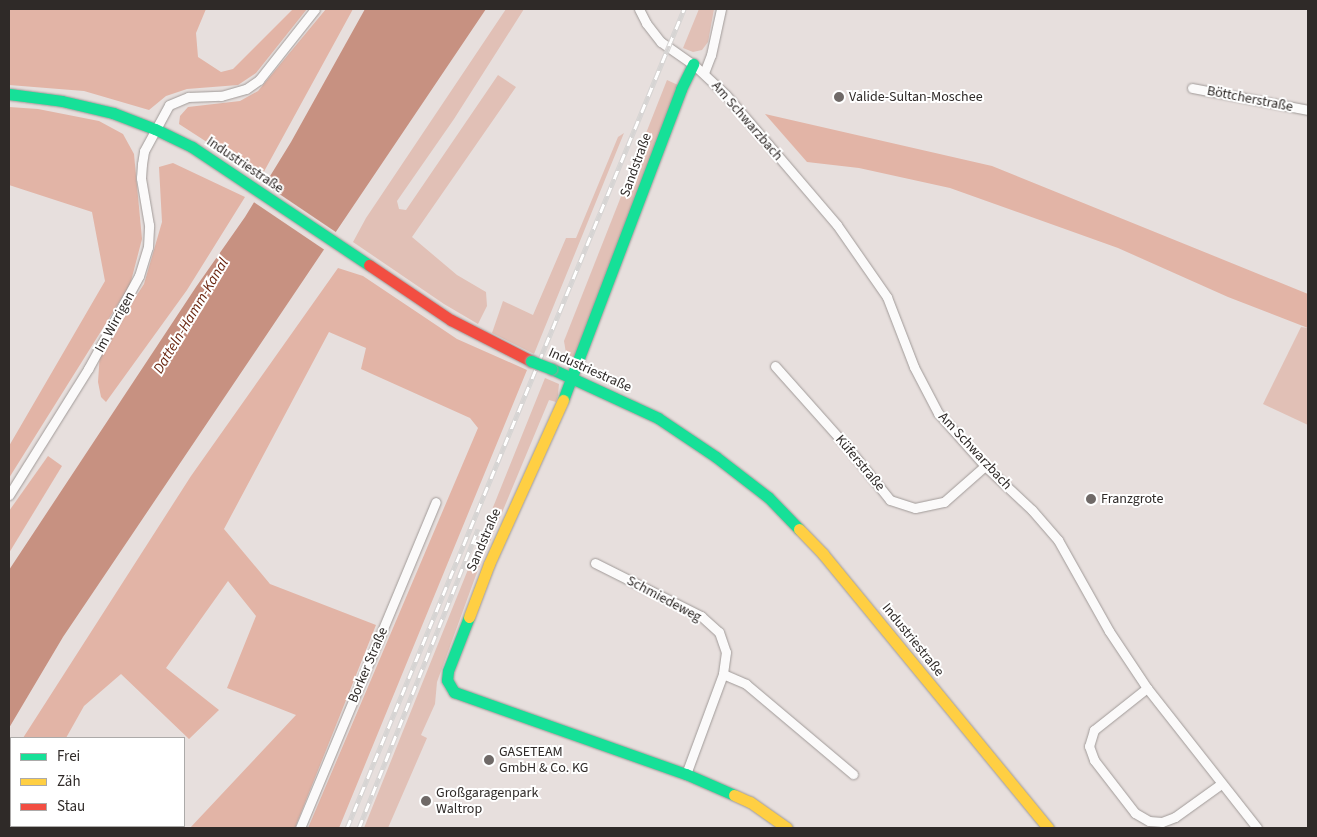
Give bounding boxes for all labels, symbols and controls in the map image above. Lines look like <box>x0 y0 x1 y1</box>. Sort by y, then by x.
street label: Am Schwarzbach <box>708 78 786 164</box>
street label: Böttcherstraße <box>1206 82 1294 116</box>
place label: Valide-Sultan-Moschee <box>849 89 983 105</box>
marker: Valide-Sultan-Moschee <box>833 91 845 103</box>
street label: Sandstraße <box>617 131 655 199</box>
street label: Industriestraße <box>203 133 287 197</box>
water label: Datteln-Hamm-Kanal <box>149 255 233 377</box>
street label: Im Wirrigen <box>91 289 139 355</box>
street label: Industriestraße <box>546 344 634 396</box>
street label: Am Schwarzbach <box>935 409 1015 493</box>
street label: Küferstraße <box>832 432 888 494</box>
place label: Franzgrote <box>1101 491 1163 507</box>
marker: Franzgrote <box>1085 493 1097 505</box>
street label: Sandstraße <box>463 506 505 574</box>
street label: Schmiedeweg <box>624 572 704 626</box>
street label: Industriestraße <box>878 600 948 680</box>
street label: Borker Straße <box>345 625 391 705</box>
legend <box>10 737 185 827</box>
place label: GASETEAM GmbH & Co. KG <box>499 744 588 776</box>
text: Frei <box>57 746 80 767</box>
marker: GASETEAM GmbH & Co. KG <box>483 754 495 766</box>
text: Zäh <box>57 771 81 792</box>
place label: Großgaragenpark Waltrop <box>436 785 538 818</box>
marker: Großgaragenpark Waltrop <box>420 795 432 807</box>
text: Stau <box>57 796 85 817</box>

